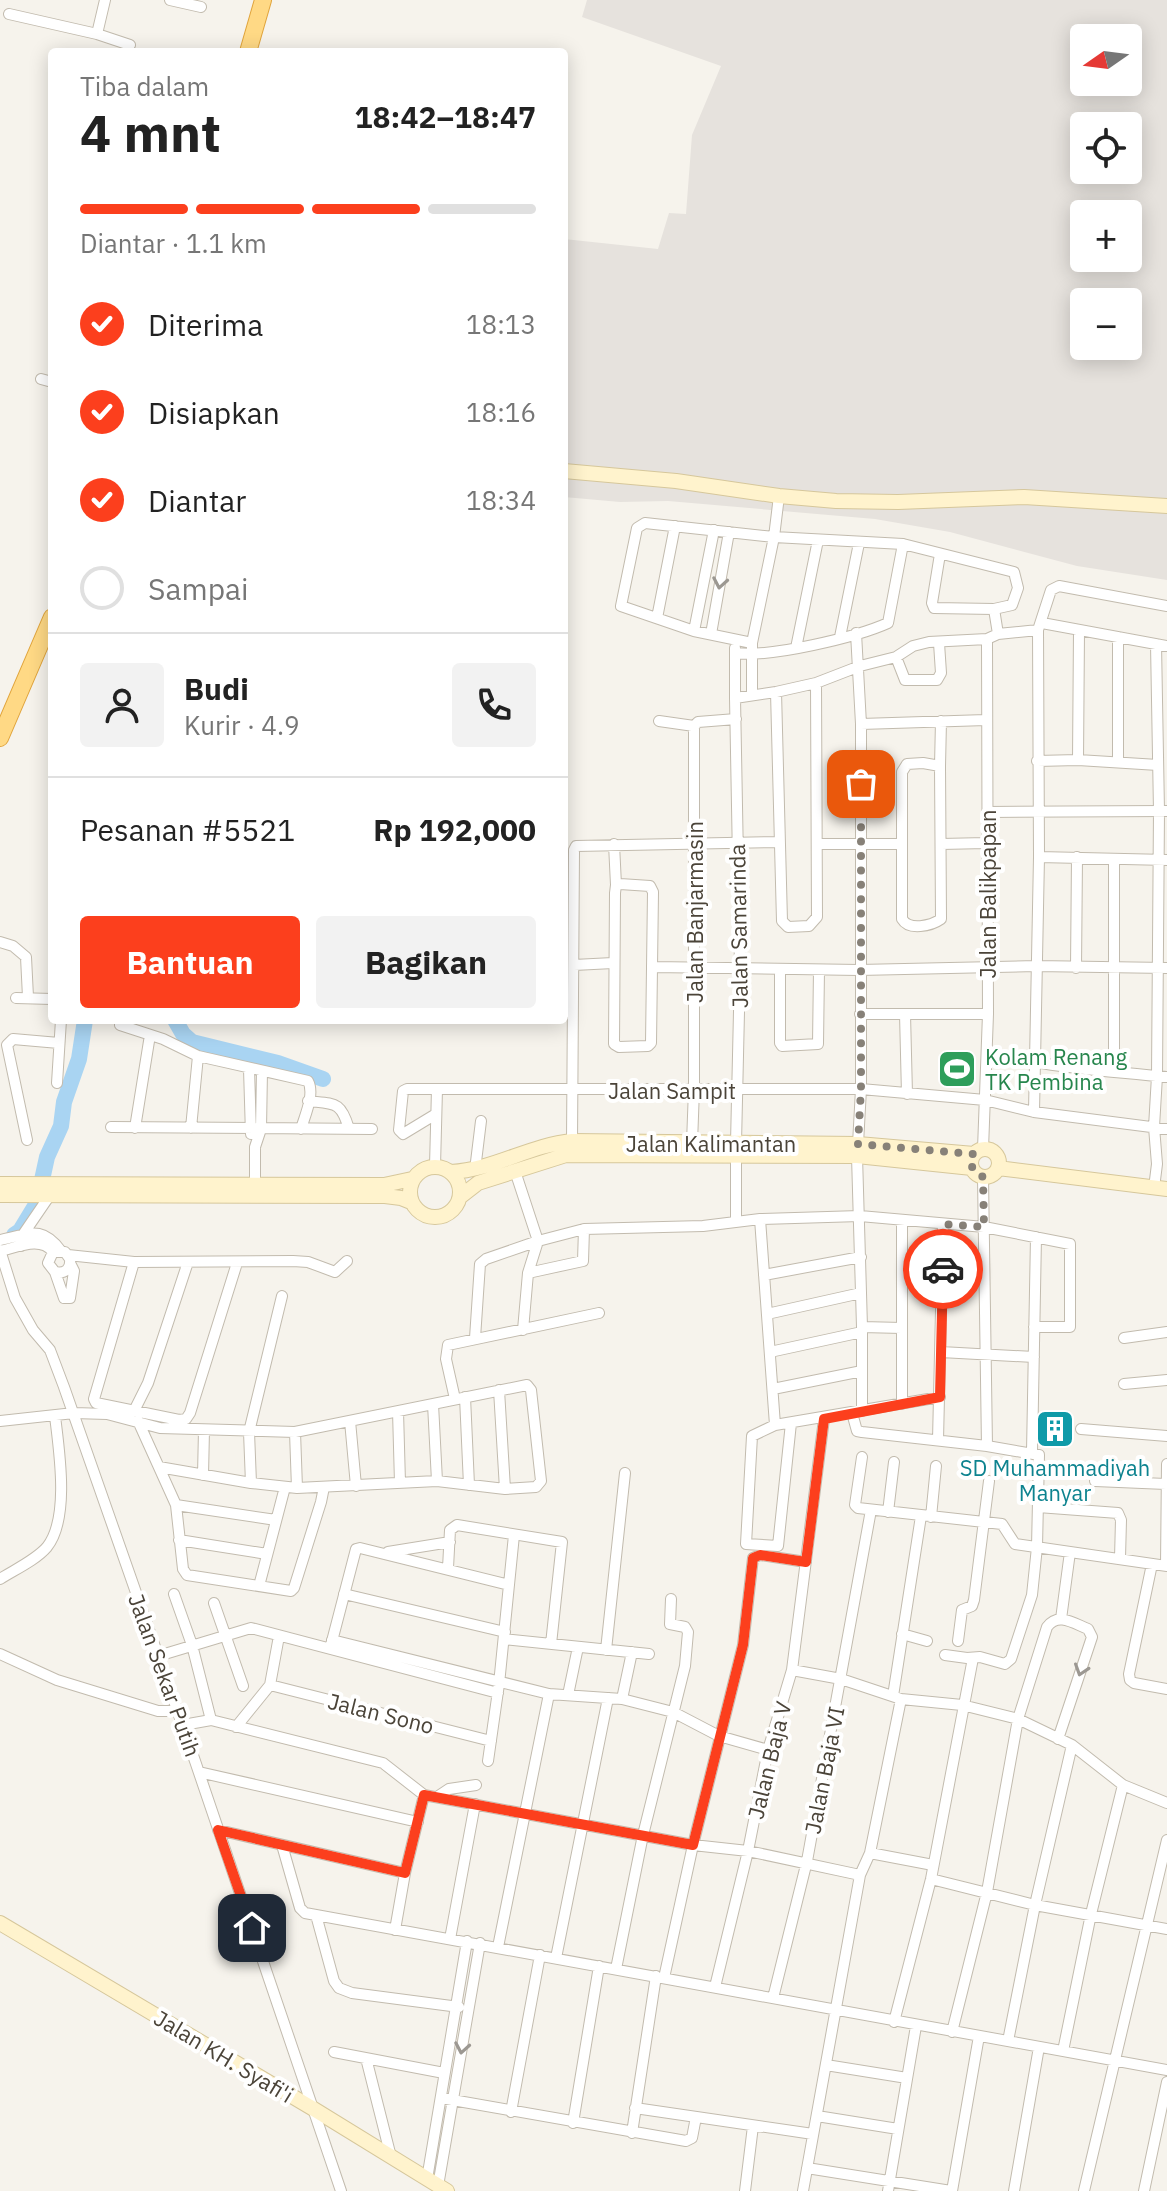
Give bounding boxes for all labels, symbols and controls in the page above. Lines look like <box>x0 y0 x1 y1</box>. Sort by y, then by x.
north arrow <box>1070 24 1142 96</box>
map controls <box>1070 24 1142 360</box>
text: Tiba dalam <box>80 69 209 103</box>
text: 18:42–18:47 <box>355 97 536 136</box>
text: 4 mnt <box>80 99 221 166</box>
button: locate <box>1070 112 1142 184</box>
button: + <box>1070 200 1142 272</box>
text: Diantar · 1.1 km <box>80 226 267 260</box>
button: − <box>1070 288 1142 360</box>
icon: check <box>80 302 124 346</box>
text: Diterima <box>148 305 263 344</box>
text: 18:13 <box>466 307 536 341</box>
icon: check <box>80 390 124 434</box>
text: Disiapkan <box>148 393 280 432</box>
text: 18:16 <box>466 395 536 429</box>
icon: check <box>80 478 124 522</box>
text: Diantar <box>148 481 246 520</box>
text: 18:34 <box>466 483 536 517</box>
text: Sampai <box>148 569 249 608</box>
one-way arrow <box>712 576 729 590</box>
button: person <box>80 663 164 747</box>
button: phone <box>452 663 536 747</box>
text: Budi <box>184 669 249 708</box>
text: Kurir · 4.9 <box>184 708 300 742</box>
pin <box>827 750 895 818</box>
icon: bag <box>839 762 883 806</box>
street label: Jalan Balikpapan <box>973 809 1002 979</box>
text: Pesanan #5521 <box>80 810 295 849</box>
text: Rp 192,000 <box>373 810 536 849</box>
street label: Jalan Banjarmasin <box>680 821 709 1003</box>
street label: Jalan Samarinda <box>722 843 754 1008</box>
button: Bantuan <box>80 916 300 1008</box>
button: Bagikan <box>316 916 536 1008</box>
place label: Kolam Renang TK Pembina <box>985 1042 1127 1096</box>
sports icon: Kolam Renang TK Pembina <box>936 1048 978 1090</box>
street label: Jalan Sampit <box>608 1076 736 1105</box>
street label: Jalan Kalimantan <box>626 1129 796 1158</box>
courier <box>903 1229 983 1309</box>
icon: car <box>921 1247 965 1291</box>
building icon: SD Muhammadiyah Manyar <box>1034 1408 1076 1450</box>
place label: SD Muhammadiyah Manyar <box>960 1453 1150 1507</box>
street label: Jalan Sekar Putih <box>122 1590 208 1760</box>
one-way arrow <box>1074 1663 1090 1676</box>
street label: Jalan Sono <box>325 1686 437 1740</box>
street label: Jalan Baja V <box>740 1698 798 1822</box>
street label: Jalan Baja VI <box>797 1704 851 1836</box>
pin <box>218 1894 286 1962</box>
icon: home <box>230 1906 274 1950</box>
street label: Jalan KH. Syafi'i <box>149 2003 299 2109</box>
one-way arrow <box>455 2041 472 2055</box>

